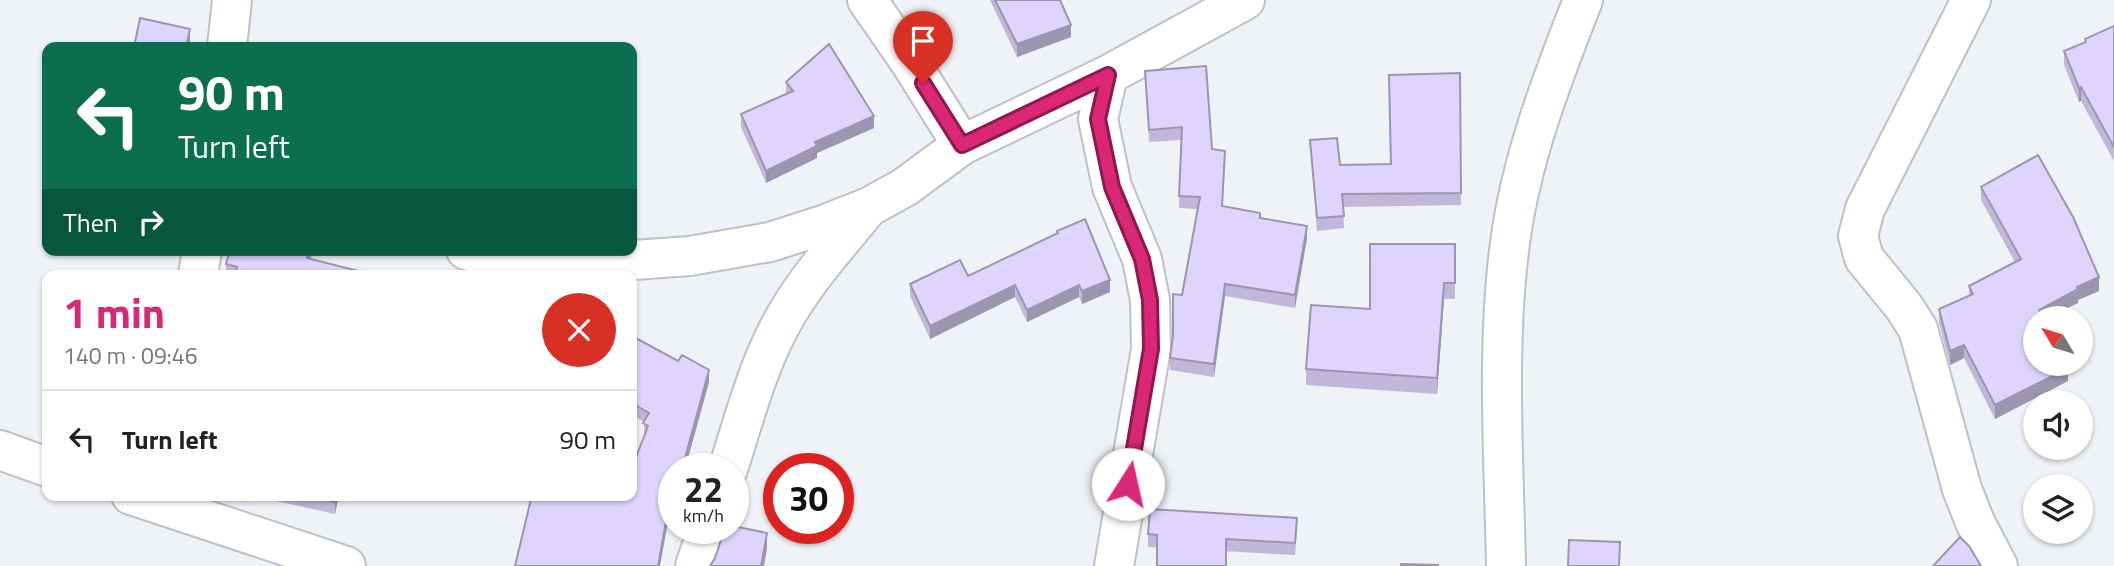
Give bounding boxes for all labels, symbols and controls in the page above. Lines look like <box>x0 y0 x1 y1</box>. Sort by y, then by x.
pin <box>893 11 953 83</box>
icon: arrive <box>904 22 942 60</box>
text: 90 m <box>178 54 285 129</box>
icon: left <box>63 70 154 161</box>
text: Turn left <box>178 122 290 170</box>
text: Then <box>63 203 118 242</box>
icon: right <box>132 203 170 241</box>
text: 1 min <box>63 280 165 344</box>
button: close <box>542 293 616 367</box>
north arrow <box>2023 306 2093 376</box>
map controls <box>2023 306 2093 544</box>
text: 140 m · 09:46 <box>63 338 198 373</box>
button: sound <box>2023 390 2093 460</box>
icon: left <box>63 420 101 458</box>
text: Turn left <box>122 420 217 459</box>
text: 90 m <box>559 420 616 459</box>
position arrow <box>1091 447 1165 521</box>
speed limit sign: 30 <box>763 453 854 544</box>
text: 22 <box>684 462 723 516</box>
button: layers <box>2023 474 2093 544</box>
text: km/h <box>683 502 724 529</box>

